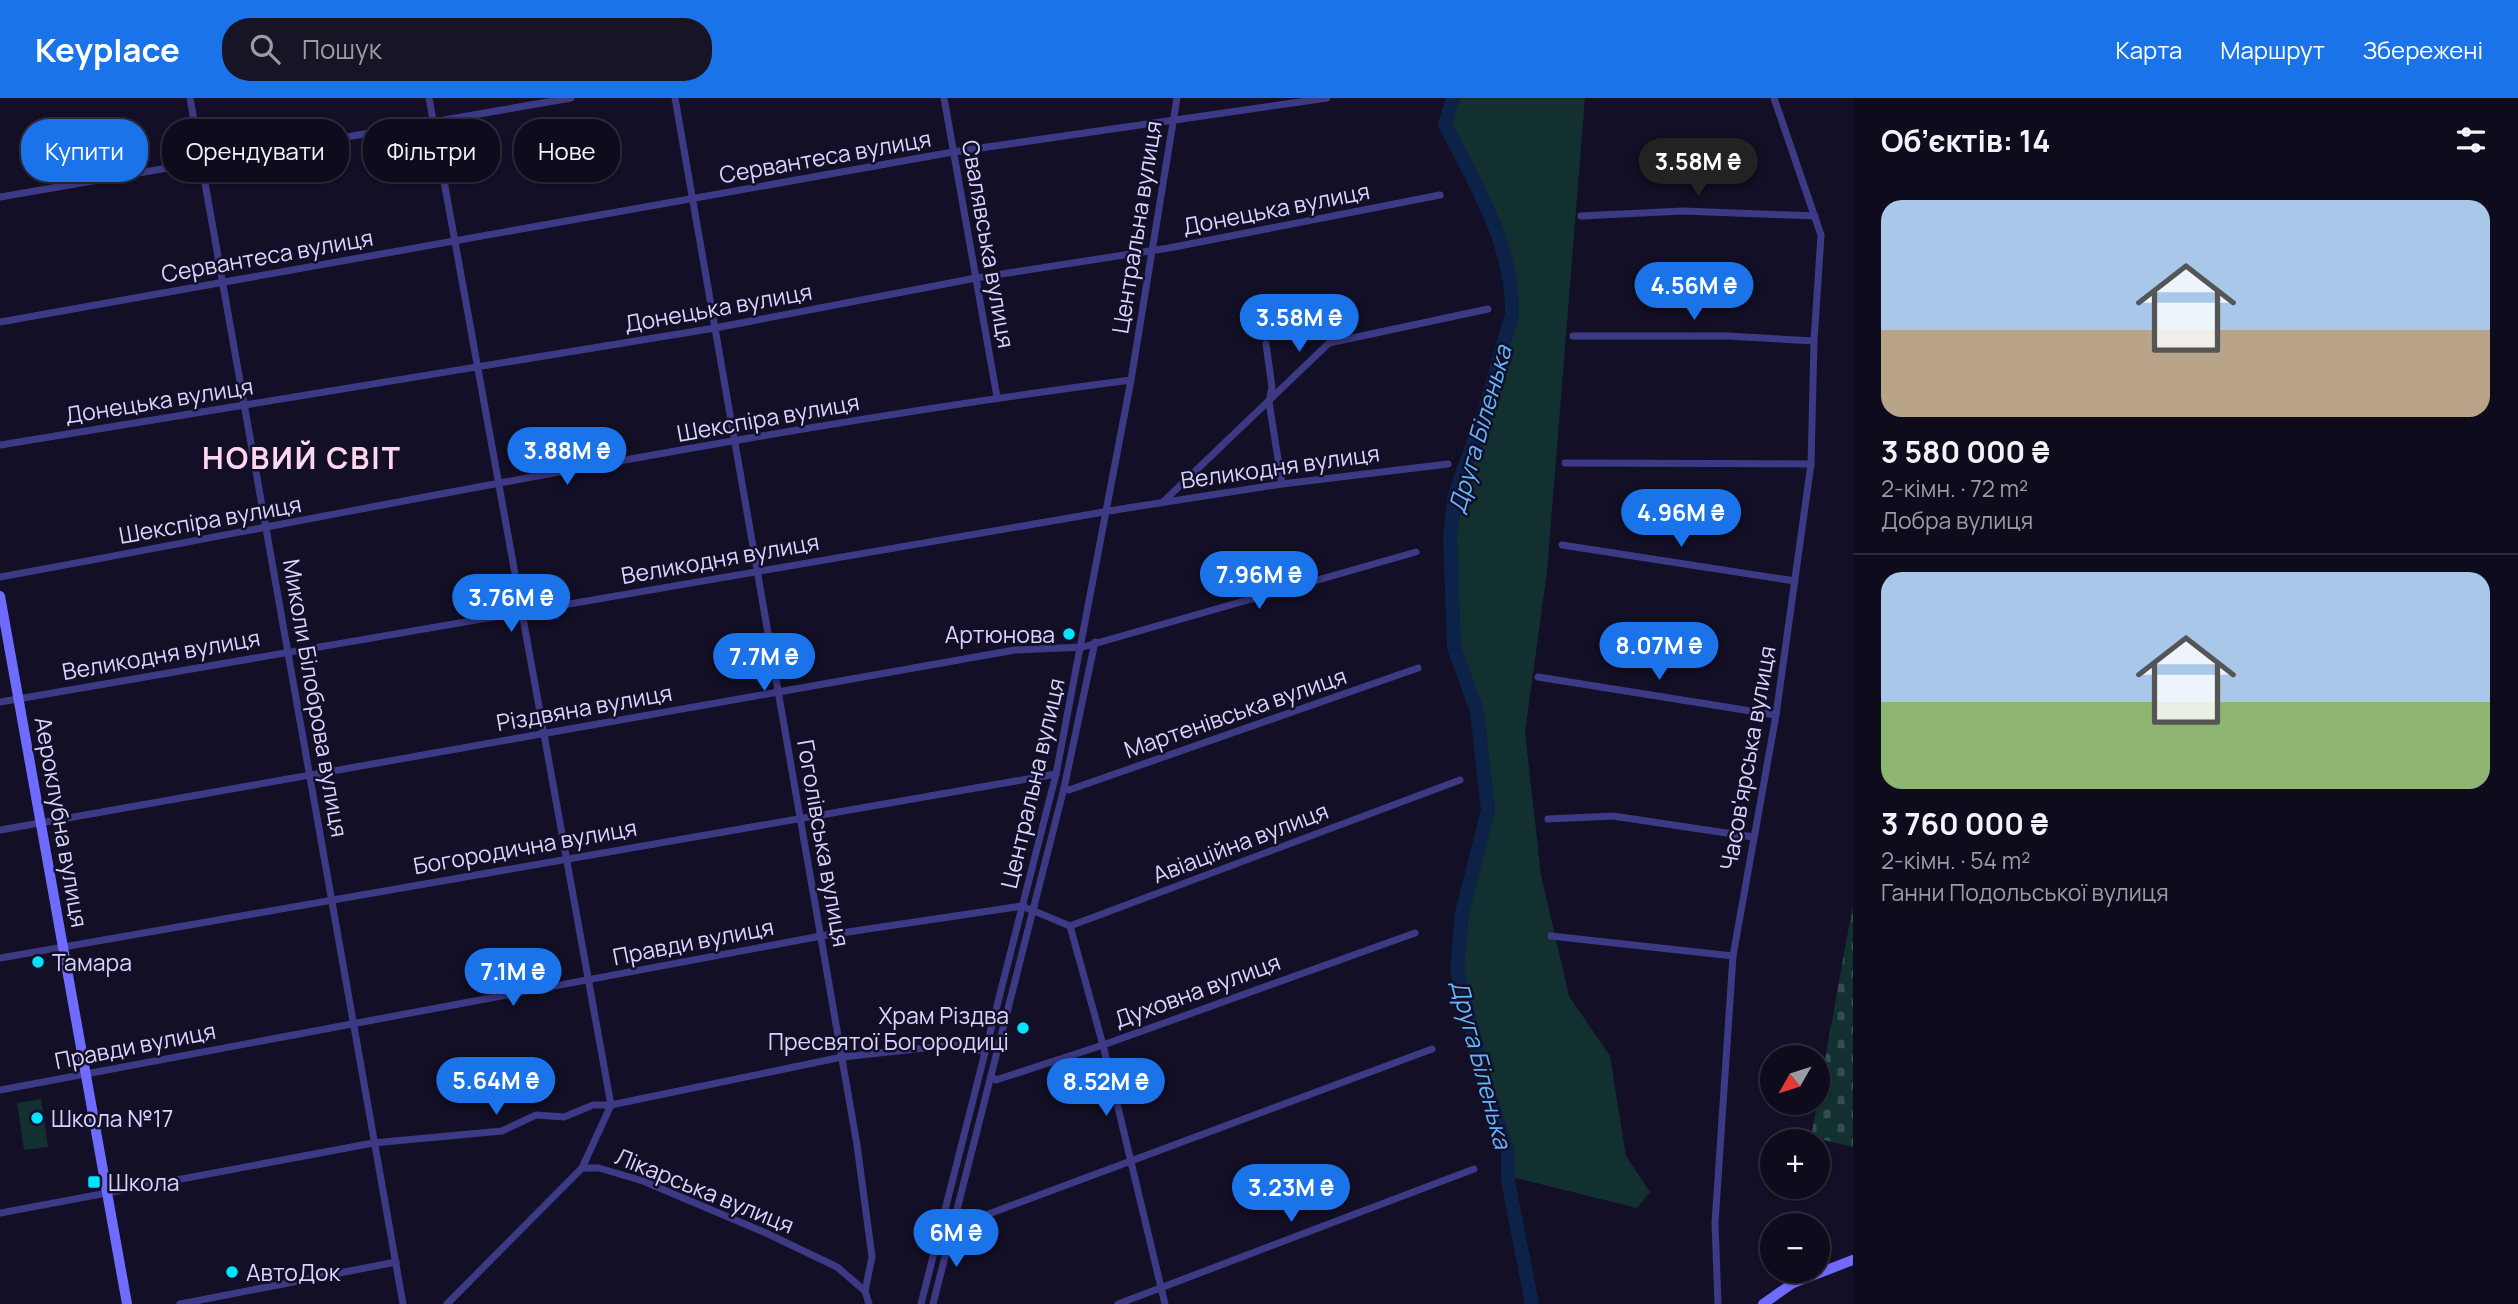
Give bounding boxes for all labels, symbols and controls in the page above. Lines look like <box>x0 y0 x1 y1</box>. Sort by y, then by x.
search box <box>222 18 712 81</box>
text: Keyplace <box>35 27 180 72</box>
icon: search <box>246 30 284 68</box>
text: Пошук <box>302 31 382 67</box>
text: Карта <box>2116 33 2182 66</box>
text: Маршрут <box>2220 33 2325 66</box>
text: Збережені <box>2363 33 2483 66</box>
street label: Центральна вулиця <box>1103 118 1169 336</box>
chip: Купити <box>21 119 148 182</box>
chip: Орендувати <box>162 119 349 182</box>
chip: Фільтри <box>363 119 500 182</box>
chip: Нове <box>514 119 620 182</box>
text: Об’єктів: 14 <box>1881 120 2050 161</box>
icon: filters <box>2452 121 2490 159</box>
street label: Сервантеса вулиця <box>717 122 933 190</box>
street label: Свалявська вулиця <box>955 137 1023 351</box>
pin: 3.58M ₴ <box>1633 139 1763 198</box>
text: 3.58M ₴ <box>1655 145 1741 177</box>
street label: Донецька вулиця <box>1180 174 1372 242</box>
street label: Сервантеса вулиця <box>159 221 375 289</box>
icon: home <box>2123 245 2249 371</box>
pin: 4.56M ₴ <box>1629 262 1759 322</box>
text: 4.56M ₴ <box>1651 269 1737 301</box>
street label: Донецька вулиця <box>622 275 814 339</box>
pin: 3.58M ₴ <box>1234 294 1364 354</box>
text: 3.58M ₴ <box>1256 301 1342 333</box>
water label: Друга Біленька <box>1439 340 1519 517</box>
street label: Донецька вулиця <box>63 369 255 431</box>
street label: Шекспіра вулиця <box>674 385 862 449</box>
pin: 3.88M ₴ <box>502 428 632 487</box>
text: 3 580 000 ₴ <box>1881 431 2050 472</box>
text: 3.88M ₴ <box>523 434 611 466</box>
street label: Великодня вулиця <box>1178 436 1382 496</box>
district label: НОВИЙ СВІТ <box>202 437 402 478</box>
text: 2-кімн. · 72 m² <box>1881 472 2028 504</box>
street label: Шекспіра вулиця <box>116 487 304 551</box>
pin: 4.96M ₴ <box>1616 490 1746 549</box>
text: 4.96M ₴ <box>1637 496 1725 528</box>
text: Добра вулиця <box>1881 504 2033 536</box>
street label: Великодня вулиця <box>618 525 822 591</box>
pin: 7.96M ₴ <box>1194 552 1324 611</box>
street label: Миколи Білоброва вулиця <box>276 556 356 840</box>
text: 7.96M ₴ <box>1216 558 1302 590</box>
pin: 3.76M ₴ <box>446 574 576 634</box>
text: 3.76M ₴ <box>468 581 554 613</box>
icon: home <box>2123 617 2249 743</box>
place label: Артюнова <box>945 618 1055 650</box>
street label: Великодня вулиця <box>59 621 263 687</box>
pin: 8.07M ₴ <box>1594 622 1724 682</box>
marker: Артюнова <box>1061 626 1077 642</box>
text: 8.07M ₴ <box>1615 629 1703 661</box>
pin: 7.7M ₴ <box>707 634 821 693</box>
text: 7.7M ₴ <box>729 640 799 672</box>
street label: Часов'ярська вулиця <box>1711 643 1783 873</box>
street label: Мартенівська вулиця <box>1120 659 1350 765</box>
street label: Центральна вулиця <box>992 675 1072 891</box>
street label: Різдвяна вулиця <box>494 676 674 738</box>
street label: Аероклубна вулиця <box>28 714 96 930</box>
street label: Гоголівська вулиця <box>790 737 858 949</box>
street label: Авіаційна вулиця <box>1147 794 1333 890</box>
text: 3 760 000 ₴ <box>1881 803 2049 844</box>
street label: Богородична вулиця <box>411 811 639 881</box>
text: 2-кімн. · 54 m² <box>1881 844 2030 876</box>
text: Ганни Подольської вулиця <box>1881 876 2169 908</box>
street label: Правди вулиця <box>610 910 776 972</box>
street label: Духовна вулиця <box>1109 945 1285 1035</box>
place label: Тамара <box>52 946 132 978</box>
pin: 7.1M ₴ <box>456 948 570 1008</box>
marker: Тамара <box>30 954 46 970</box>
text: 7.1M ₴ <box>481 955 545 987</box>
water label: Друга Біленька <box>1444 976 1521 1153</box>
place label: Храм Різдва Пресвятої Богородиці <box>768 999 1009 1057</box>
street label: Правди вулиця <box>52 1014 218 1076</box>
marker: Храм Різдва Пресвятої Богородиці <box>1015 1020 1031 1036</box>
north arrow <box>1760 1045 1830 1115</box>
map controls <box>1760 1045 1830 1283</box>
pin: 5.64M ₴ <box>431 1058 561 1117</box>
pin: 8.52M ₴ <box>1041 1058 1171 1118</box>
text: 5.64M ₴ <box>452 1064 540 1096</box>
text: 8.52M ₴ <box>1063 1065 1149 1097</box>
place label: Школа №17 <box>51 1102 173 1134</box>
marker: Школа №17 <box>29 1110 45 1126</box>
button: + <box>1760 1129 1830 1199</box>
street label: Лікарська вулиця <box>611 1140 799 1240</box>
pin: 3.23M ₴ <box>1226 1164 1356 1224</box>
place label: Школа <box>108 1166 180 1198</box>
text: 3.23M ₴ <box>1248 1171 1334 1203</box>
marker: Школа <box>86 1174 102 1190</box>
pin: 6M ₴ <box>915 1210 997 1269</box>
button: − <box>1760 1213 1830 1283</box>
text: 6M ₴ <box>930 1216 982 1248</box>
place label: АвтоДок <box>246 1256 341 1288</box>
marker: АвтоДок <box>224 1264 240 1280</box>

